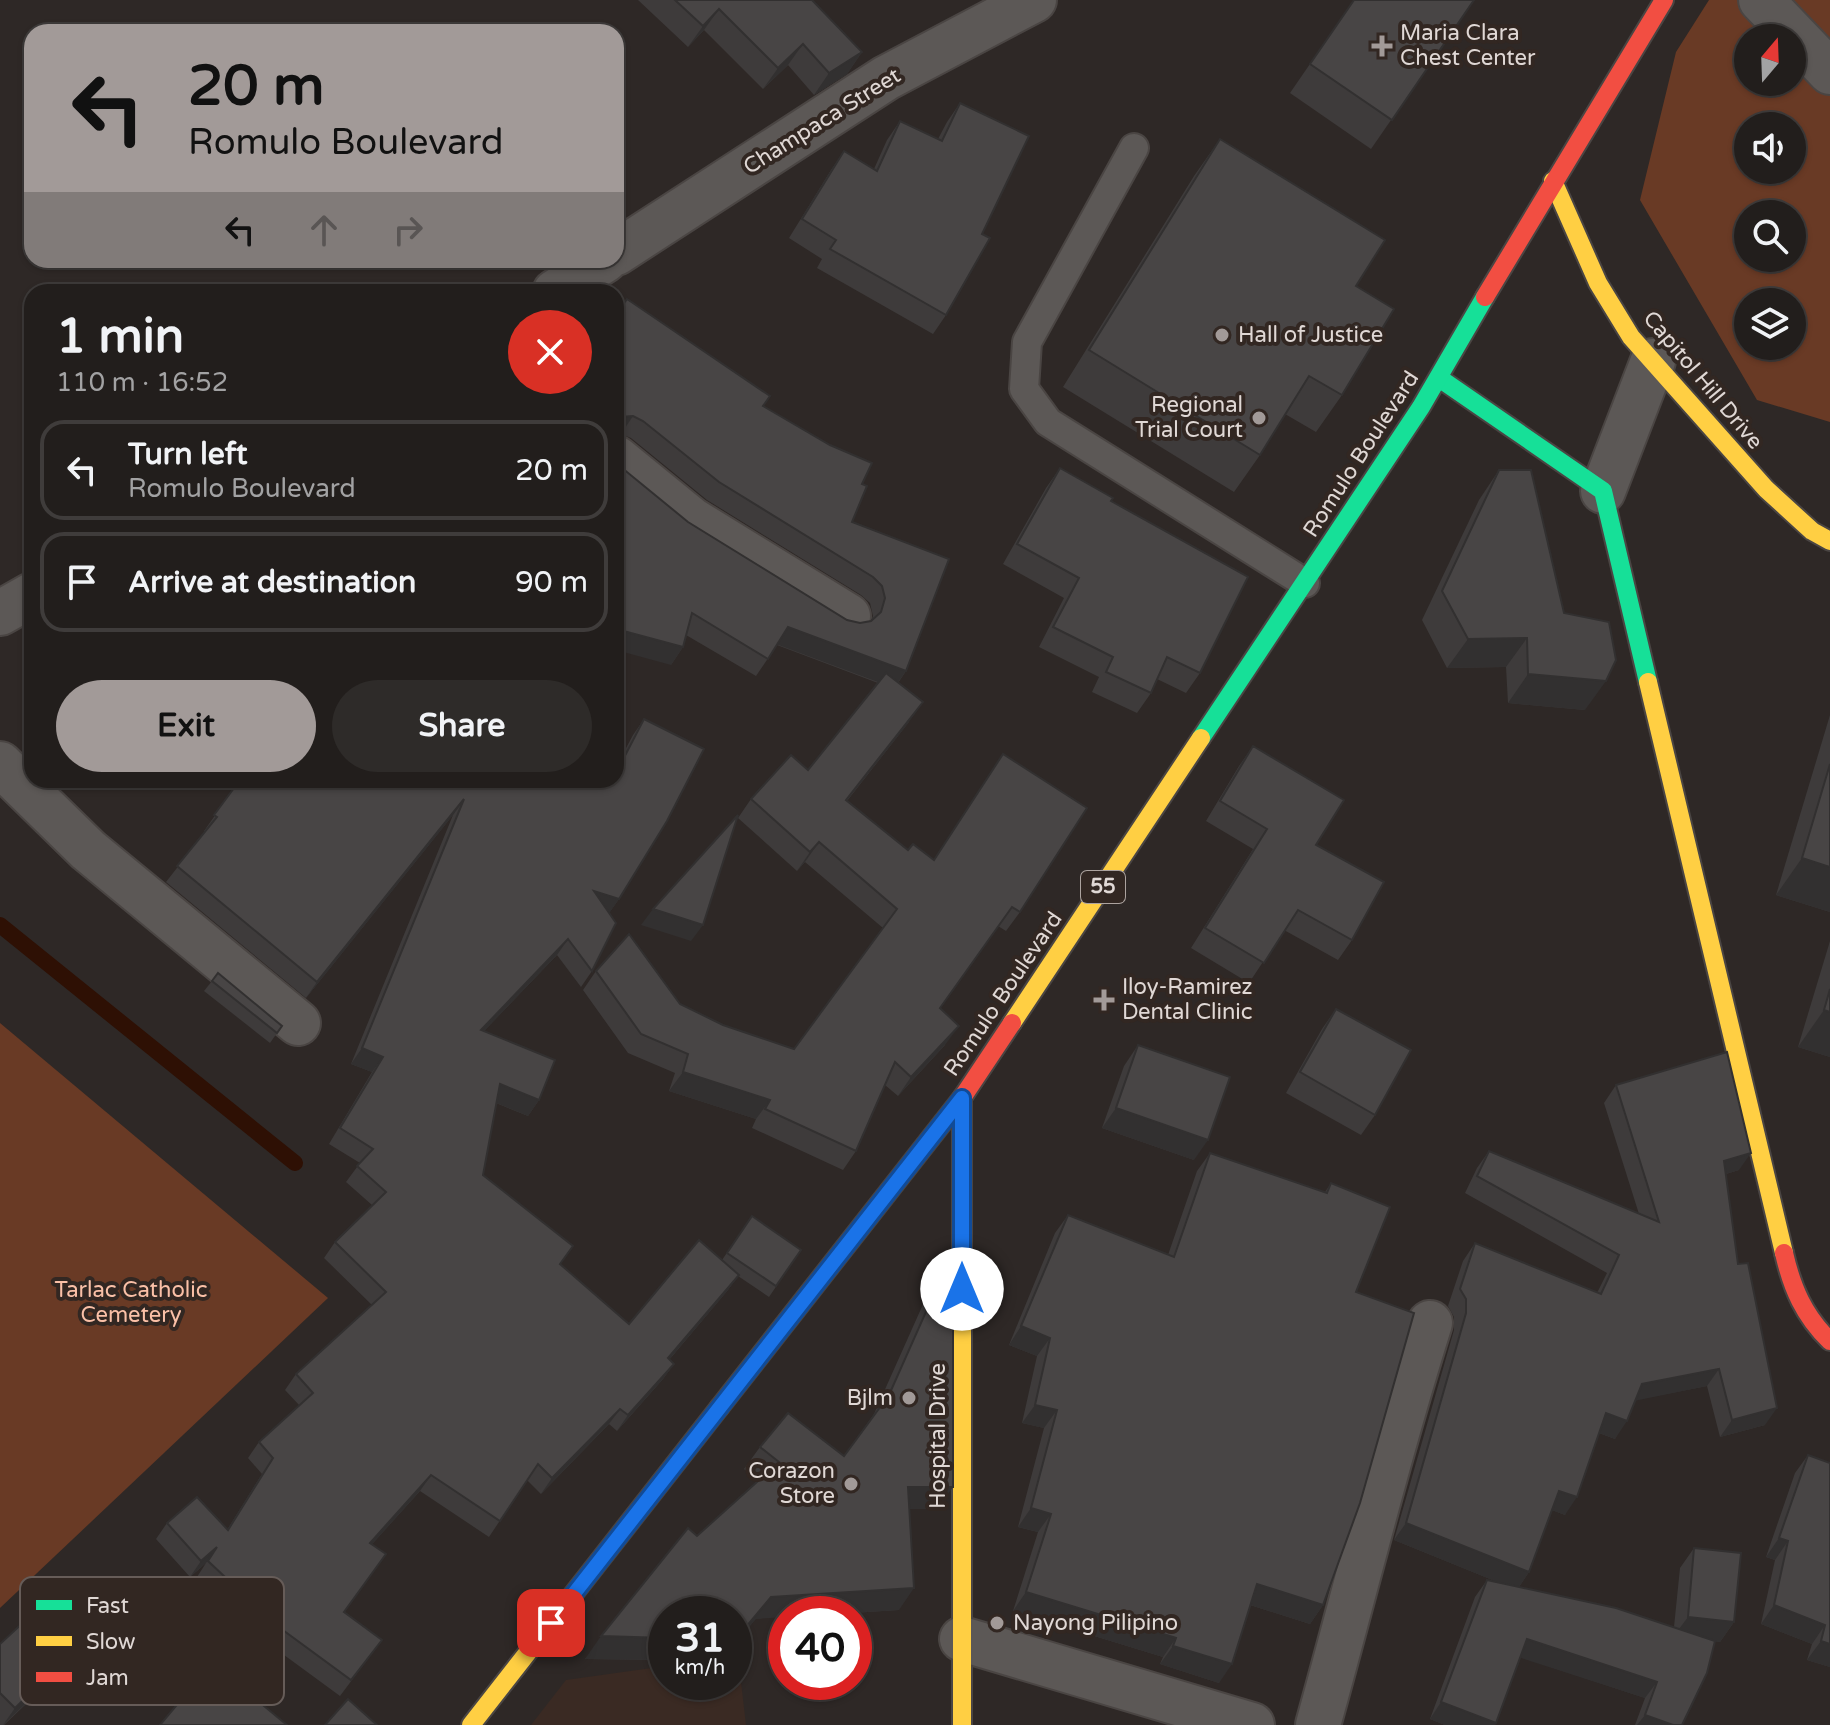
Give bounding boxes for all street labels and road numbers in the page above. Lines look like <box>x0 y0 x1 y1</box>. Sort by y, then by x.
street label: Champaca Street <box>739 62 905 180</box>
street label: Capitol Hill Drive <box>1638 306 1768 454</box>
street label: Romulo Boulevard <box>1298 366 1424 542</box>
road number: 55 <box>1081 871 1125 903</box>
street label: Romulo Boulevard <box>938 907 1068 1081</box>
street label: Hospital Drive <box>925 1363 951 1509</box>

